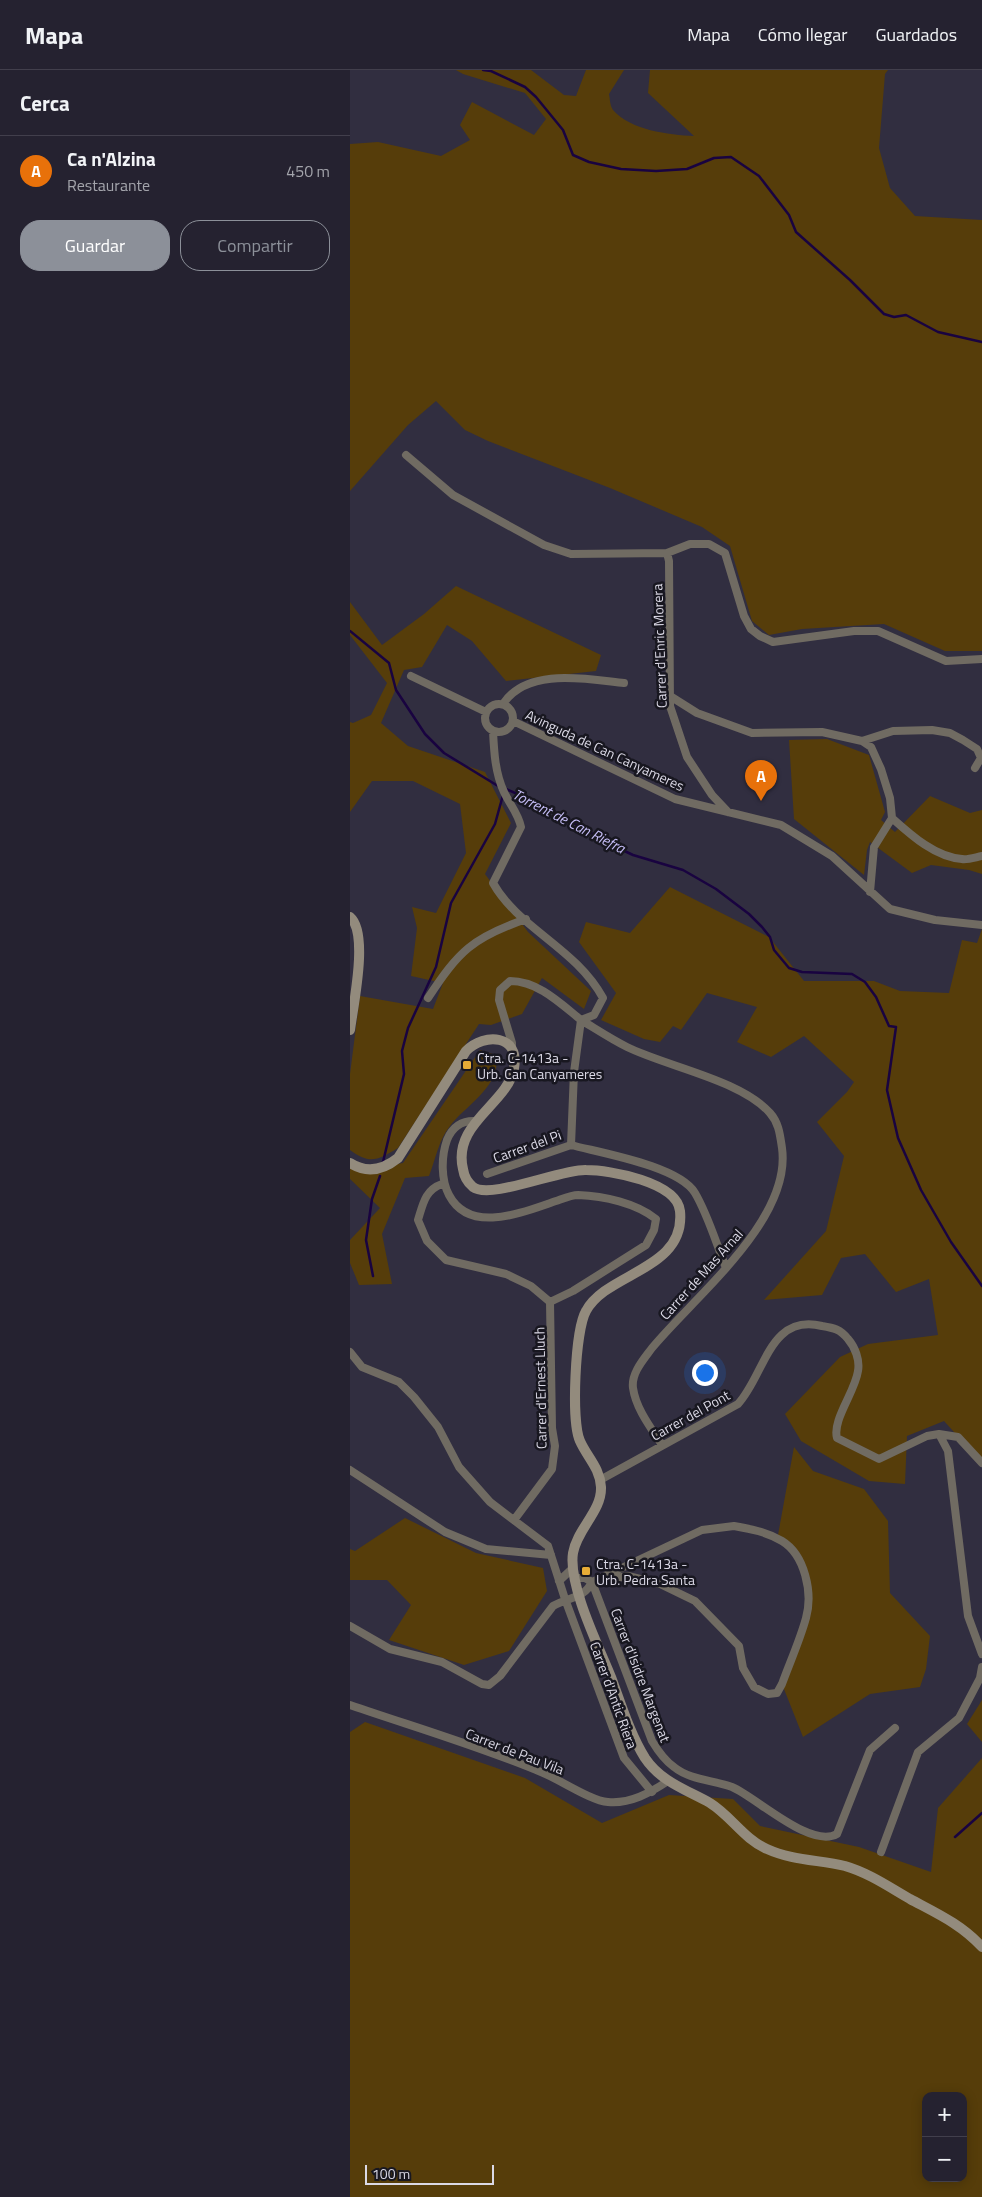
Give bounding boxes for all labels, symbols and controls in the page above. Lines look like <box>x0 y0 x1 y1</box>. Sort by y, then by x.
text: Mapa <box>25 17 83 53</box>
text: Mapa <box>687 21 730 48</box>
text: Cómo llegar <box>758 21 847 48</box>
text: Guardados <box>875 21 957 48</box>
text: Cerca <box>20 87 70 119</box>
text: Ca n'Alzina <box>67 144 156 173</box>
text: A <box>31 159 41 183</box>
text: 450 m <box>286 159 330 183</box>
text: Restaurante <box>67 173 150 197</box>
button: Guardar <box>20 220 170 271</box>
button: Compartir <box>180 220 330 271</box>
street label: Carrer d'Enric Morera <box>646 583 672 709</box>
street label: Avinguda de Can Canyameres <box>522 704 688 796</box>
pin: A <box>745 760 777 801</box>
water label: Torrent de Can Riefra <box>509 783 631 860</box>
place label: Ctra. C-1413a - Urb. Can Canyameres <box>477 1047 602 1084</box>
marker: Ctra. C-1413a - Urb. Can Canyameres <box>461 1059 473 1071</box>
street label: Carrer del Pi <box>490 1124 564 1168</box>
street label: Carrer de Mas Arnal <box>654 1224 748 1324</box>
street label: Carrer d'Ernest Lluch <box>528 1327 552 1449</box>
your location <box>692 1360 718 1386</box>
street label: Carrer del Pont <box>646 1384 734 1446</box>
place label: Ctra. C-1413a - Urb. Pedra Santa <box>596 1553 695 1590</box>
marker: Ctra. C-1413a - Urb. Pedra Santa <box>580 1565 592 1577</box>
street label: Carrer d'Isidre Margenat <box>606 1605 676 1745</box>
street label: Carrer d'Antic Riera <box>585 1639 643 1751</box>
street label: Carrer de Pau Vila <box>463 1723 567 1779</box>
map controls <box>922 2092 967 2182</box>
button: + <box>922 2092 967 2137</box>
button: − <box>922 2137 967 2182</box>
scale bar <box>365 2162 494 2185</box>
text: 100 m <box>372 2163 410 2184</box>

